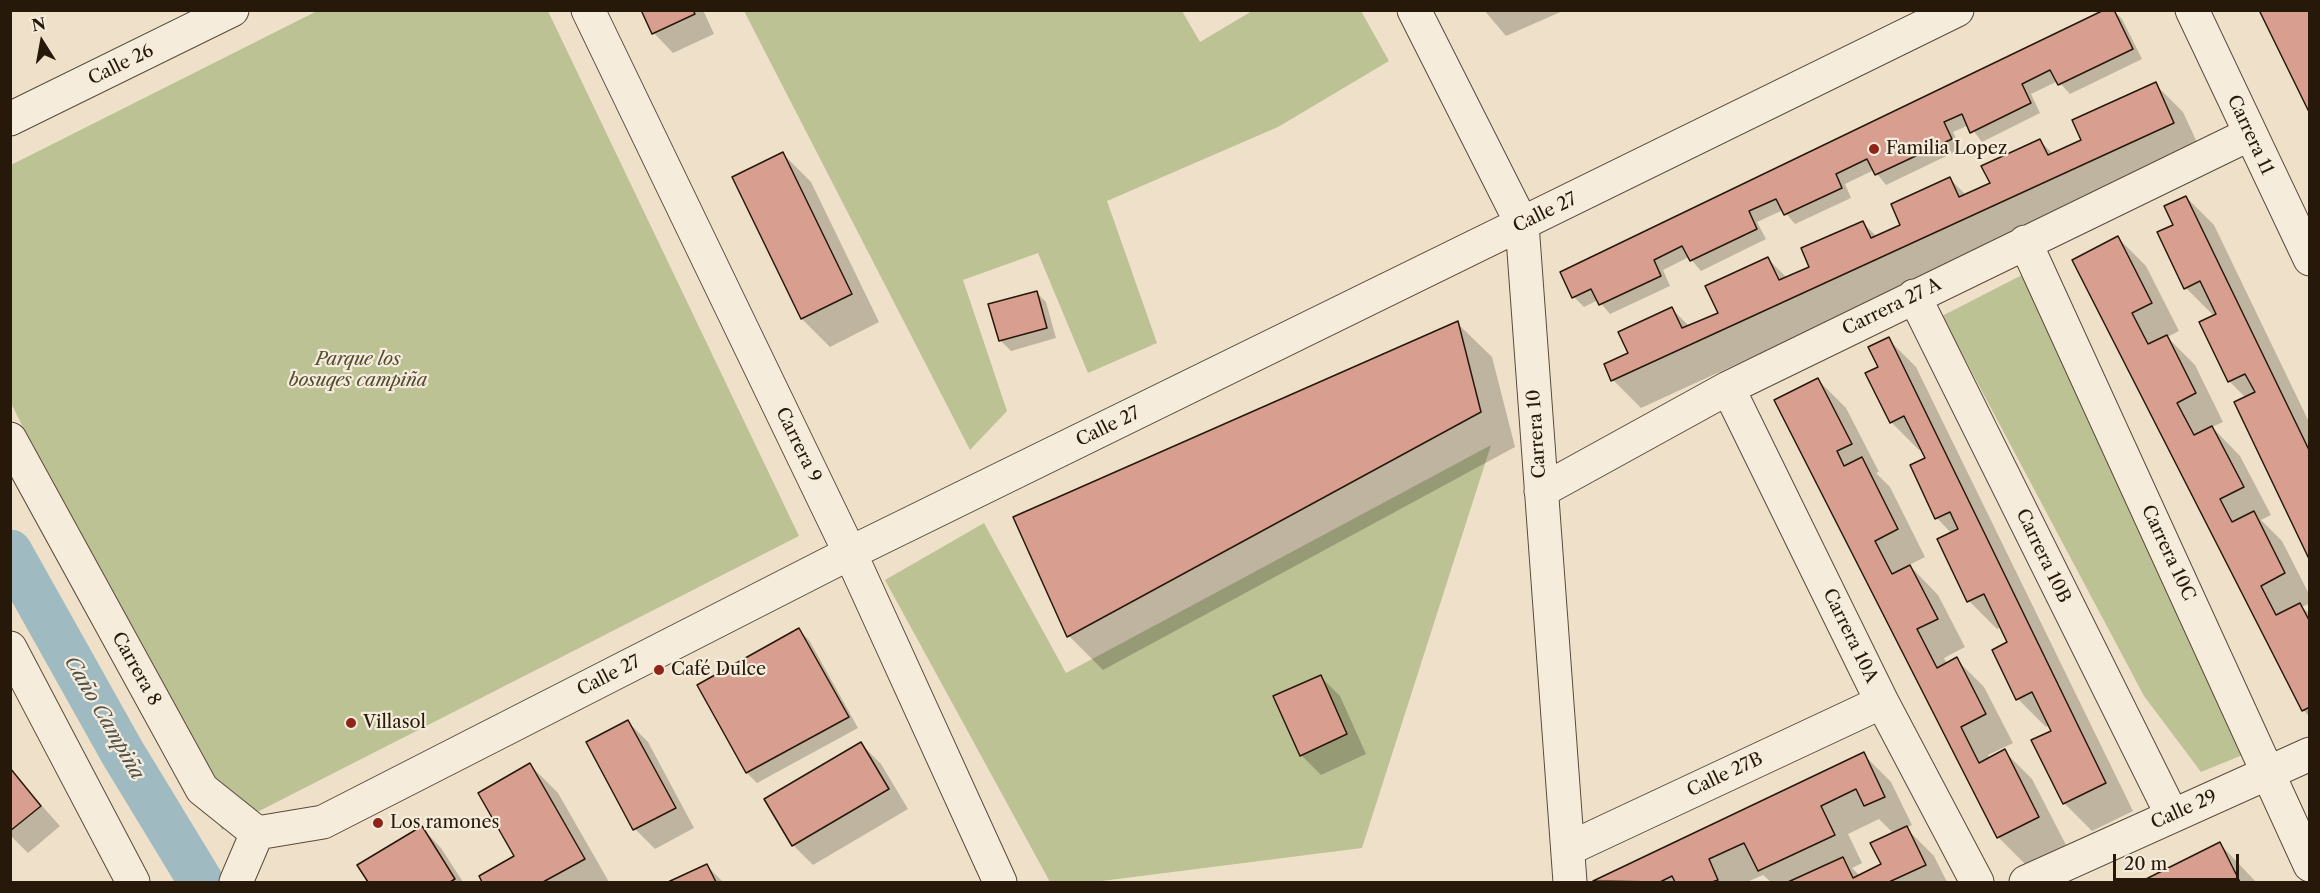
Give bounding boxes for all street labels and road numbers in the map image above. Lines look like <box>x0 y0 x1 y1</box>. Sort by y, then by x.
street label: Calle 26 <box>85 40 157 90</box>
street label: Carrera 11 <box>2222 92 2278 178</box>
street label: Calle 27 <box>1510 188 1580 238</box>
street label: Carrera 27 A <box>1839 274 1945 340</box>
street label: Carrera 10 <box>1523 389 1551 479</box>
street label: Calle 27 <box>1073 402 1143 452</box>
street label: Carrera 9 <box>771 404 825 486</box>
street label: Carrera 10C <box>2136 502 2200 604</box>
street label: Carrera 10B <box>2011 506 2075 606</box>
street label: Carrera 10A <box>1818 585 1882 687</box>
street label: Carrera 8 <box>107 628 165 710</box>
street label: Calle 27 <box>574 651 644 701</box>
street label: Calle 27B <box>1684 748 1766 802</box>
street label: Calle 29 <box>2148 786 2220 834</box>

